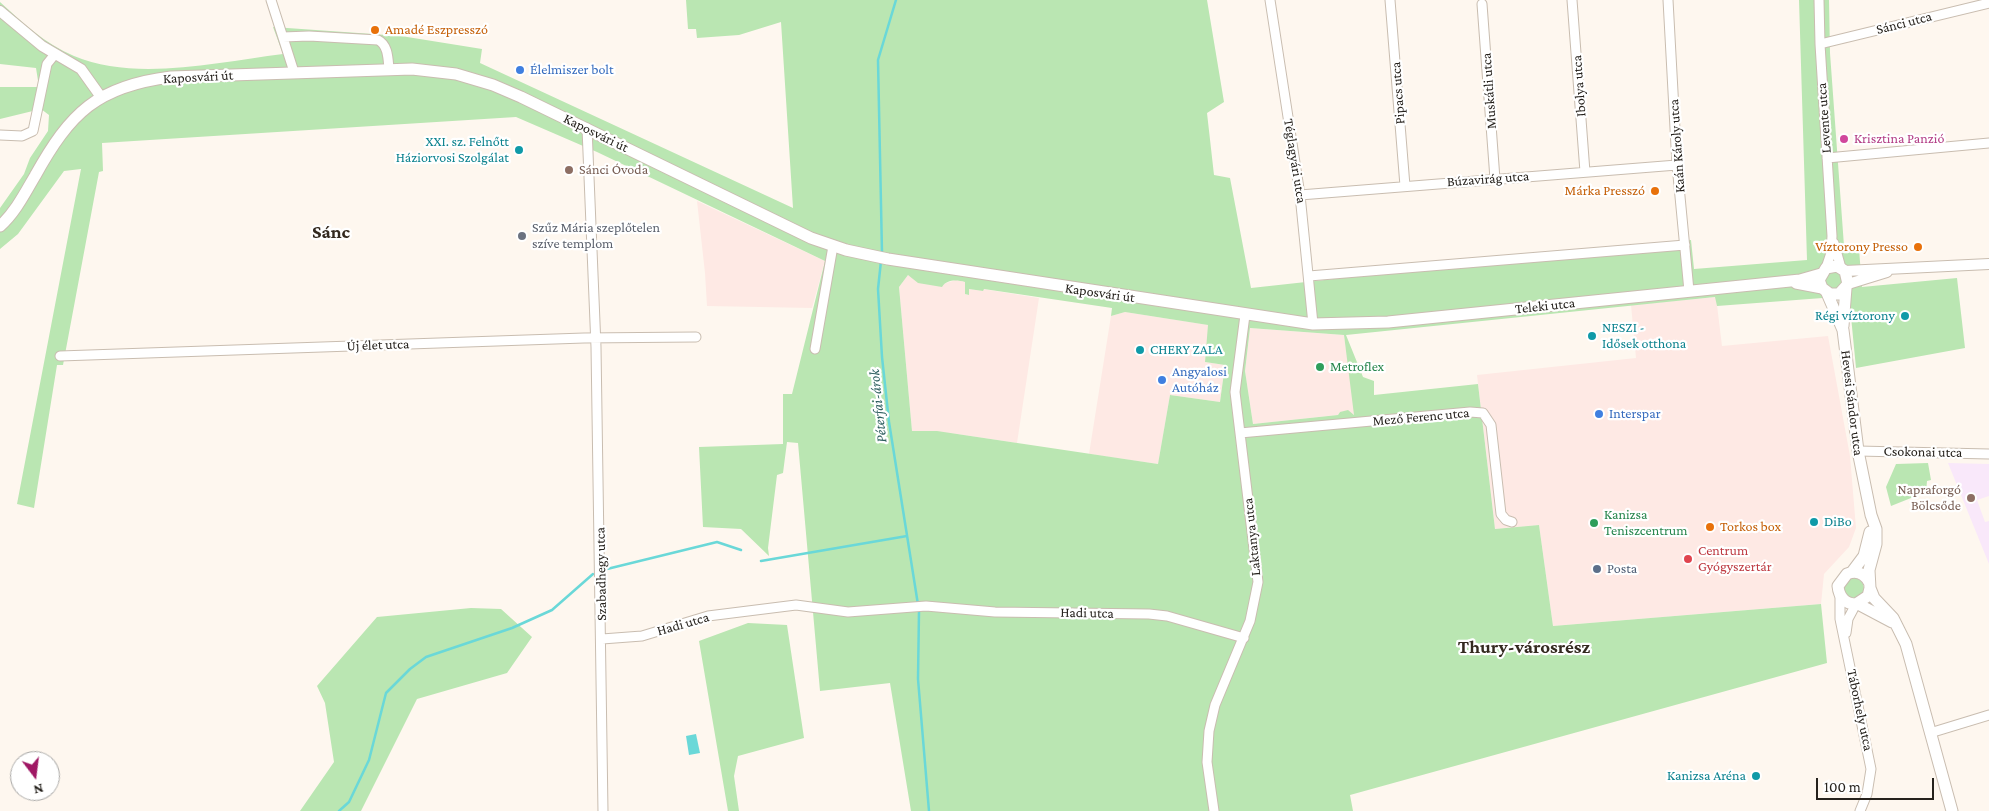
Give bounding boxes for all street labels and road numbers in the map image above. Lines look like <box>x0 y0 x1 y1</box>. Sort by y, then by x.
street label: Sánci utca <box>1874 8 1934 38</box>
street label: Muskátli utca <box>1478 52 1500 130</box>
street label: Ibolya utca <box>1568 55 1590 117</box>
street label: Pipacs utca <box>1387 61 1409 125</box>
street label: Kaposvári út <box>162 67 234 87</box>
street label: Levente utca <box>1813 82 1835 154</box>
street label: Kaán Károly utca <box>1665 99 1689 193</box>
street label: Kaposvári út <box>561 110 631 156</box>
street label: Téglagyári utca <box>1280 118 1310 204</box>
street label: Búzavirág utca <box>1446 168 1530 190</box>
street label: Kaposvári út <box>1064 280 1136 306</box>
street label: Teleki utca <box>1514 294 1576 318</box>
street label: Új élet utca <box>346 336 410 354</box>
street label: Hevesi Sándor utca <box>1837 349 1867 457</box>
street label: Mező Ferenc utca <box>1372 404 1470 430</box>
street label: Csokonai utca <box>1883 443 1963 461</box>
street label: Laktanya utca <box>1240 497 1264 577</box>
street label: Szabadhegy utca <box>592 527 610 621</box>
street label: Hadi utca <box>1060 604 1114 622</box>
street label: Hadi utca <box>655 609 711 639</box>
street label: Táborhely utca <box>1843 668 1877 752</box>

